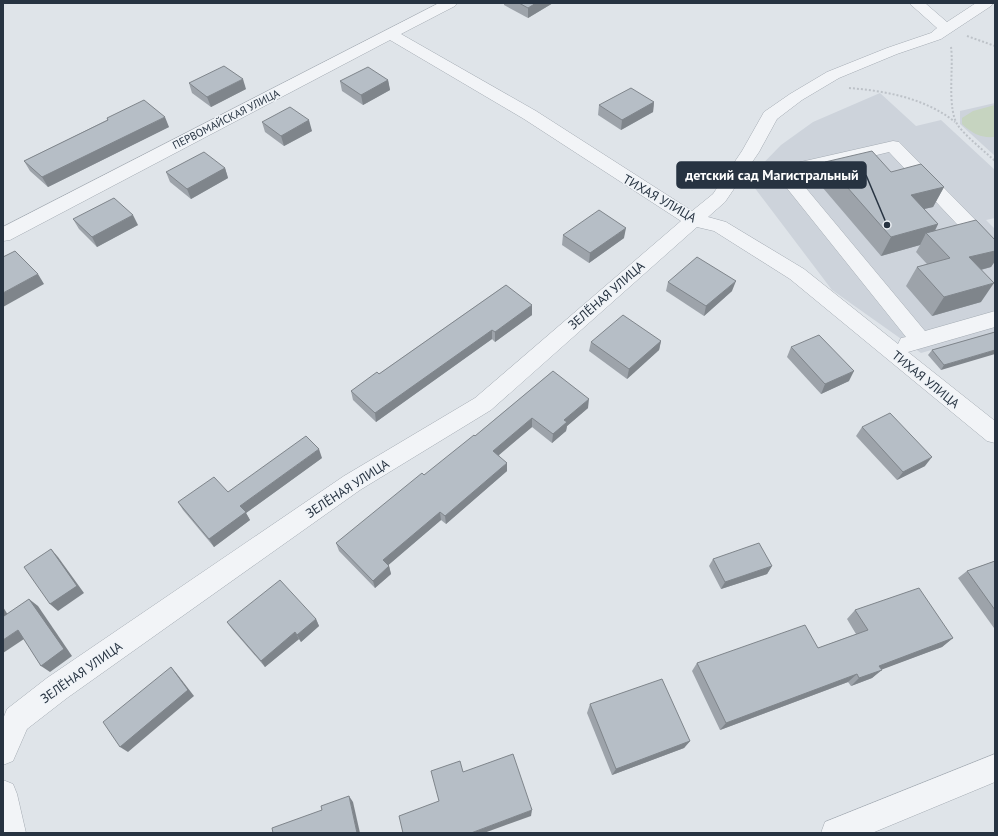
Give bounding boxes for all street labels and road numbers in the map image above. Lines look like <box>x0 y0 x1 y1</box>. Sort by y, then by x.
street label: ПЕРВОМАЙСКАЯ УЛИЦА <box>170 86 282 152</box>
street label: ТИХАЯ УЛИЦА <box>620 170 700 227</box>
street label: ЗЕЛЁНАЯ УЛИЦА <box>564 257 649 333</box>
street label: ТИХАЯ УЛИЦА <box>888 347 963 412</box>
street label: ЗЕЛЁНАЯ УЛИЦА <box>302 455 393 522</box>
street label: ЗЕЛЁНАЯ УЛИЦА <box>37 638 126 707</box>

